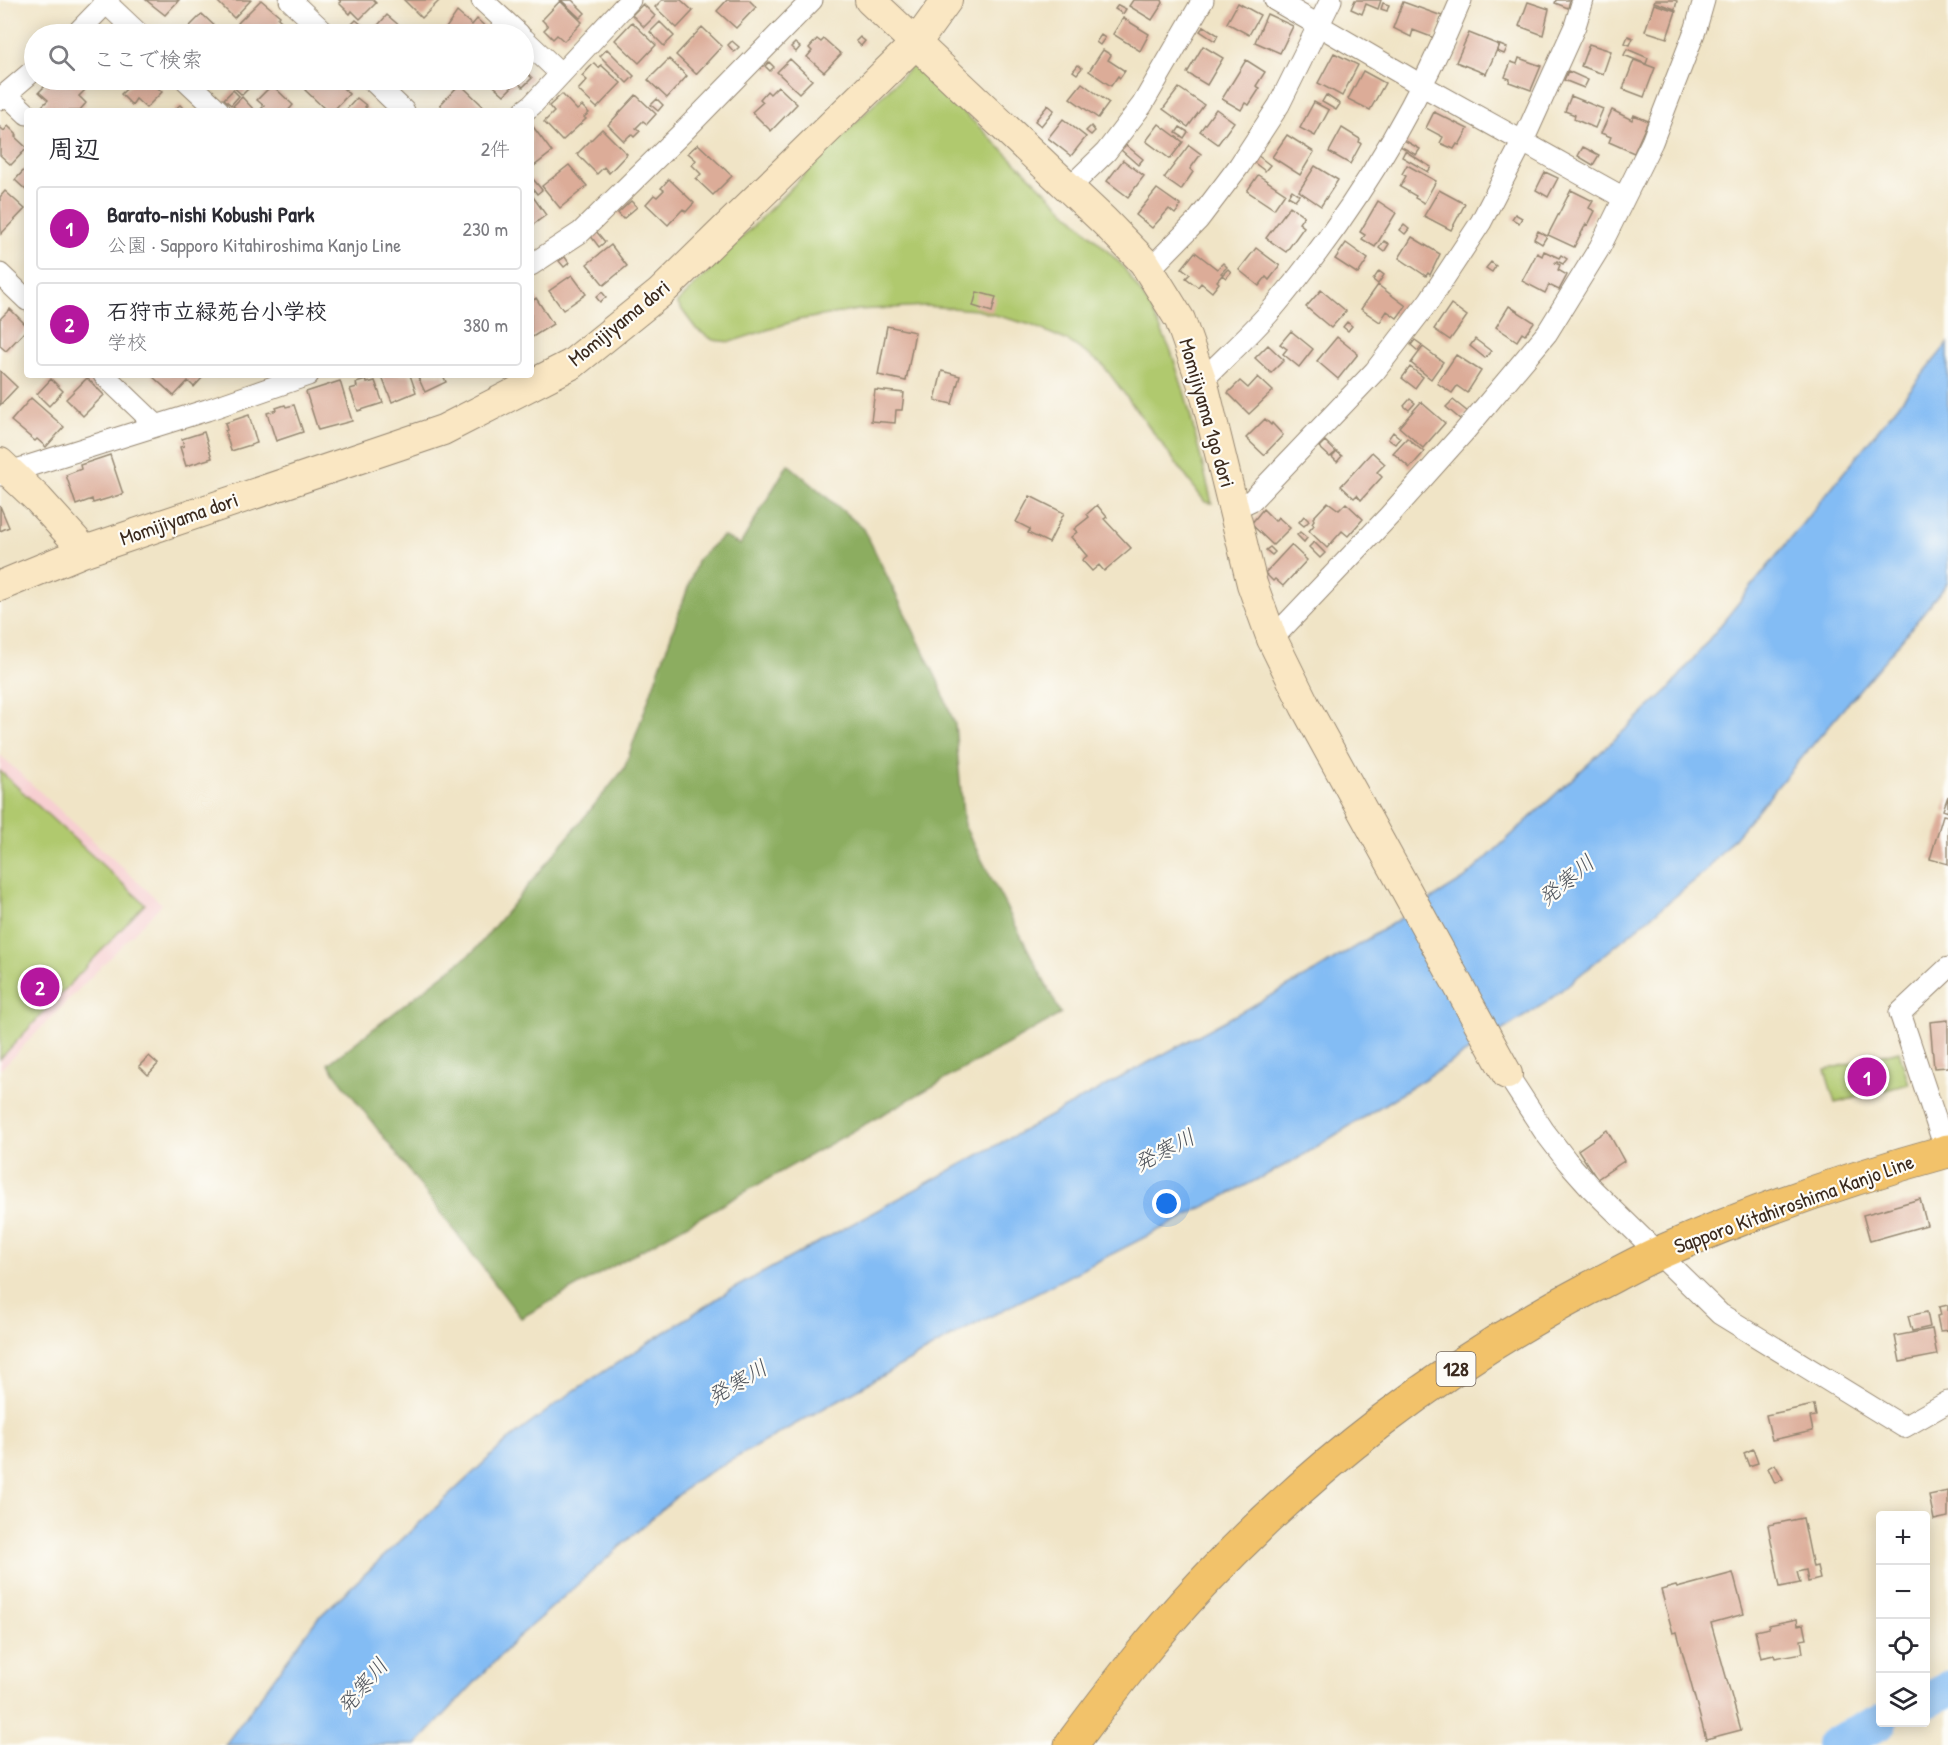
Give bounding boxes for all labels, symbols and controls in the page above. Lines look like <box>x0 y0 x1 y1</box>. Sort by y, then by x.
search box <box>24 24 534 90</box>
icon: search <box>45 41 78 74</box>
text: ここで検索 <box>93 44 203 74</box>
text: 周辺 <box>48 131 100 166</box>
text: 2件 <box>481 135 510 162</box>
text: Barato-nishi Kobushi Park <box>107 199 315 229</box>
text: 1 <box>66 215 73 242</box>
text: 230 m <box>463 215 508 242</box>
text: 公園 · Sapporo Kitahiroshima Kanjo Line <box>107 231 401 258</box>
street label: Momijiyama dori <box>562 272 676 373</box>
text: 石狩市立緑苑台小学校 <box>107 296 327 326</box>
text: 2 <box>65 311 74 338</box>
text: 380 m <box>463 311 508 338</box>
text: 学校 <box>107 328 147 355</box>
street label: Momijiyama 1go dori <box>1172 335 1243 491</box>
street label: Momijiyama dori <box>116 485 242 552</box>
water label: 発寒川 <box>1531 847 1601 913</box>
pin: 2 <box>20 964 60 1010</box>
pin: 1 <box>1848 1054 1886 1100</box>
water label: 発寒川 <box>1128 1121 1200 1179</box>
street label: Sapporo Kitahiroshima Kanjo Line <box>1670 1147 1918 1260</box>
your location <box>1152 1189 1181 1218</box>
water label: 発寒川 <box>701 1352 773 1412</box>
road number: 128 <box>1436 1352 1476 1386</box>
map controls <box>1876 1511 1930 1727</box>
button: + <box>1876 1511 1930 1565</box>
button: − <box>1876 1565 1930 1619</box>
button: locate <box>1876 1619 1930 1673</box>
water label: 発寒川 <box>329 1651 395 1721</box>
button: layers <box>1876 1673 1930 1727</box>

